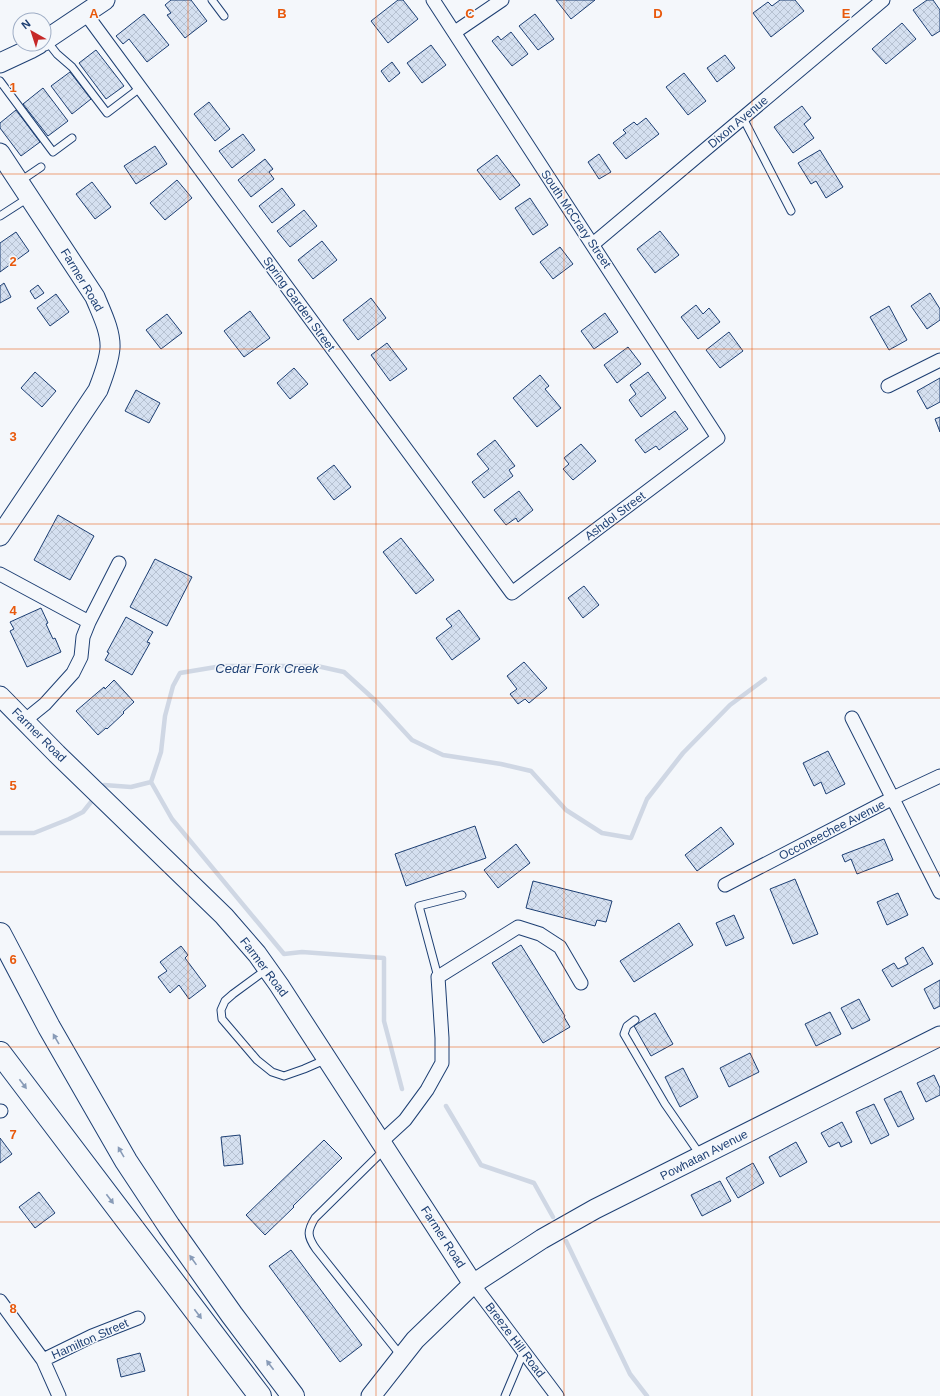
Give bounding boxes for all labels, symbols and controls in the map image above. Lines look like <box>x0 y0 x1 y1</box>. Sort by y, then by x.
text: A <box>89 6 99 21</box>
text: B <box>277 6 287 21</box>
text: C <box>465 6 475 21</box>
text: D <box>653 6 663 21</box>
text: E <box>842 6 851 21</box>
north arrow <box>12 12 52 52</box>
text: N <box>19 17 33 31</box>
text: 1 <box>9 80 17 95</box>
street label: Dixon Avenue <box>705 93 771 151</box>
street label: South McCrary Street <box>538 167 614 271</box>
street label: Farmer Road <box>58 246 106 314</box>
text: 2 <box>9 254 17 269</box>
street label: Spring Garden Street <box>260 254 338 355</box>
text: 3 <box>9 429 17 444</box>
street label: Ashdol Street <box>582 488 649 543</box>
text: 4 <box>9 603 17 618</box>
water label: Cedar Fork Creek <box>215 661 320 676</box>
street label: Farmer Road <box>9 705 69 765</box>
text: 5 <box>9 778 17 793</box>
street label: Occoneechee Avenue <box>777 797 888 863</box>
street label: Farmer Road <box>237 935 291 999</box>
text: 6 <box>9 952 17 967</box>
one-way arrow <box>53 1033 60 1045</box>
one-way arrow <box>19 1079 28 1090</box>
text: 7 <box>9 1127 17 1142</box>
street label: Powhatan Avenue <box>658 1127 750 1183</box>
one-way arrow <box>117 1146 124 1158</box>
one-way arrow <box>106 1194 114 1205</box>
street label: Farmer Road <box>418 1204 468 1270</box>
one-way arrow <box>189 1255 197 1265</box>
street label: Breeze Hill Road <box>482 1300 548 1380</box>
text: 8 <box>9 1301 17 1316</box>
one-way arrow <box>193 1308 202 1319</box>
street label: Hamilton Street <box>49 1316 131 1362</box>
one-way arrow <box>266 1360 274 1370</box>

